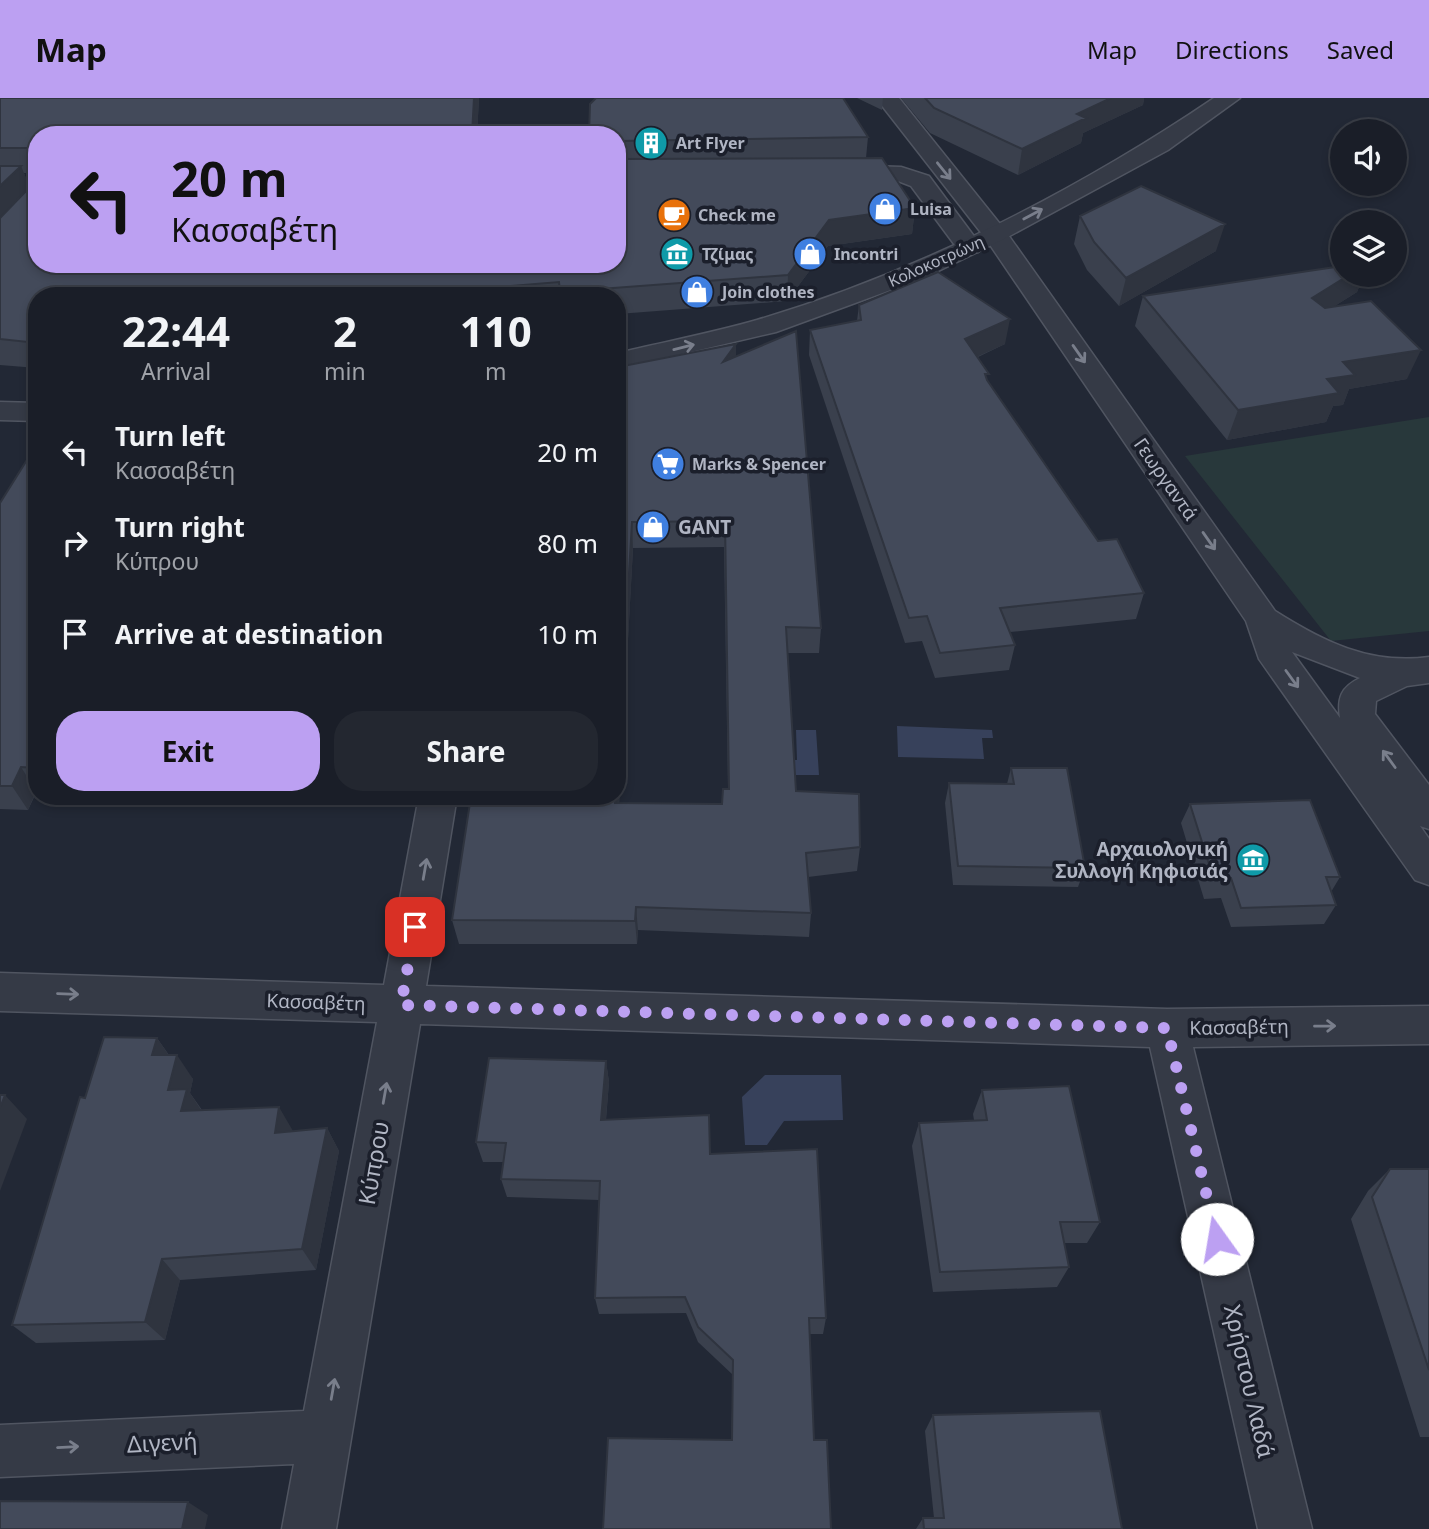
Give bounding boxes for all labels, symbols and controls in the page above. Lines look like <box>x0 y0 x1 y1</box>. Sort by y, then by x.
text: Map <box>35 27 107 72</box>
text: Map <box>1087 33 1137 66</box>
text: Directions <box>1175 33 1289 66</box>
text: Saved <box>1327 33 1394 66</box>
map controls <box>1330 119 1407 287</box>
button: sound <box>1330 119 1407 196</box>
building icon: Art Flyer <box>632 124 670 162</box>
place label: Art Flyer <box>676 132 745 154</box>
text: 20 m <box>171 145 288 211</box>
icon: left <box>56 154 147 245</box>
one-way arrow <box>937 162 952 180</box>
shop icon: Luisa <box>866 190 904 228</box>
cafe icon: Check me <box>655 196 693 234</box>
place label: Luisa <box>910 198 952 220</box>
place label: Check me <box>698 204 776 226</box>
one-way arrow <box>1022 207 1043 220</box>
text: Κασσαβέτη <box>171 208 338 251</box>
button: layers <box>1330 210 1407 287</box>
street label: Κολοκοτρώνη <box>884 230 988 292</box>
museum icon: Τζίμας <box>658 235 696 273</box>
shop icon: Incontri <box>791 235 829 273</box>
place label: Τζίμας <box>702 243 753 265</box>
place label: Incontri <box>834 243 898 265</box>
shop icon: Join clothes <box>678 273 716 311</box>
place label: Join clothes <box>720 281 815 303</box>
text: 22:44 <box>122 302 230 359</box>
text: 2 <box>333 302 357 359</box>
text: 110 <box>460 302 532 359</box>
one-way arrow <box>673 340 695 353</box>
one-way arrow <box>1072 344 1086 363</box>
text: Arrival <box>141 355 211 387</box>
text: min <box>324 355 366 387</box>
text: m <box>485 355 507 387</box>
text: Turn left <box>115 418 226 454</box>
icon: left <box>56 433 94 471</box>
street label: Γεωργαντά <box>1128 433 1204 526</box>
text: 20 m <box>537 434 598 470</box>
supermarket icon: Marks & Spencer <box>649 445 687 483</box>
place label: Marks & Spencer <box>692 453 826 475</box>
text: Κασσαβέτη <box>115 454 235 486</box>
shop icon: GANT <box>634 508 672 546</box>
text: Turn right <box>115 509 245 545</box>
place label: GANT <box>678 514 731 540</box>
icon: right <box>56 524 94 562</box>
text: 80 m <box>537 525 598 561</box>
one-way arrow <box>1202 531 1216 550</box>
text: Κύπρου <box>115 545 199 577</box>
icon: arrive <box>56 615 94 653</box>
text: Arrive at destination <box>115 616 384 652</box>
text: 10 m <box>537 616 598 652</box>
one-way arrow <box>1285 669 1299 688</box>
button: Exit <box>56 711 320 791</box>
button: Share <box>334 711 598 791</box>
one-way arrow <box>1382 750 1396 769</box>
place label: Αρχαιολογική Συλλογή Κηφισιάς <box>1055 836 1228 884</box>
museum icon: Αρχαιολογική Συλλογή Κηφισιάς <box>1234 841 1272 879</box>
one-way arrow <box>419 858 432 881</box>
pin <box>385 897 445 957</box>
icon: arrive <box>396 908 434 946</box>
street label: Κασσαβέτη <box>266 987 366 1017</box>
one-way arrow <box>56 988 79 1001</box>
street label: Κασσαβέτη <box>1189 1013 1289 1041</box>
one-way arrow <box>1313 1019 1336 1033</box>
one-way arrow <box>379 1082 392 1105</box>
street label: Κύπρου <box>350 1119 396 1207</box>
position arrow <box>1180 1202 1254 1276</box>
street label: Χρήστου Λαδά <box>1217 1301 1283 1461</box>
one-way arrow <box>327 1378 341 1401</box>
street label: Διγενή <box>126 1424 198 1460</box>
one-way arrow <box>56 1441 79 1454</box>

